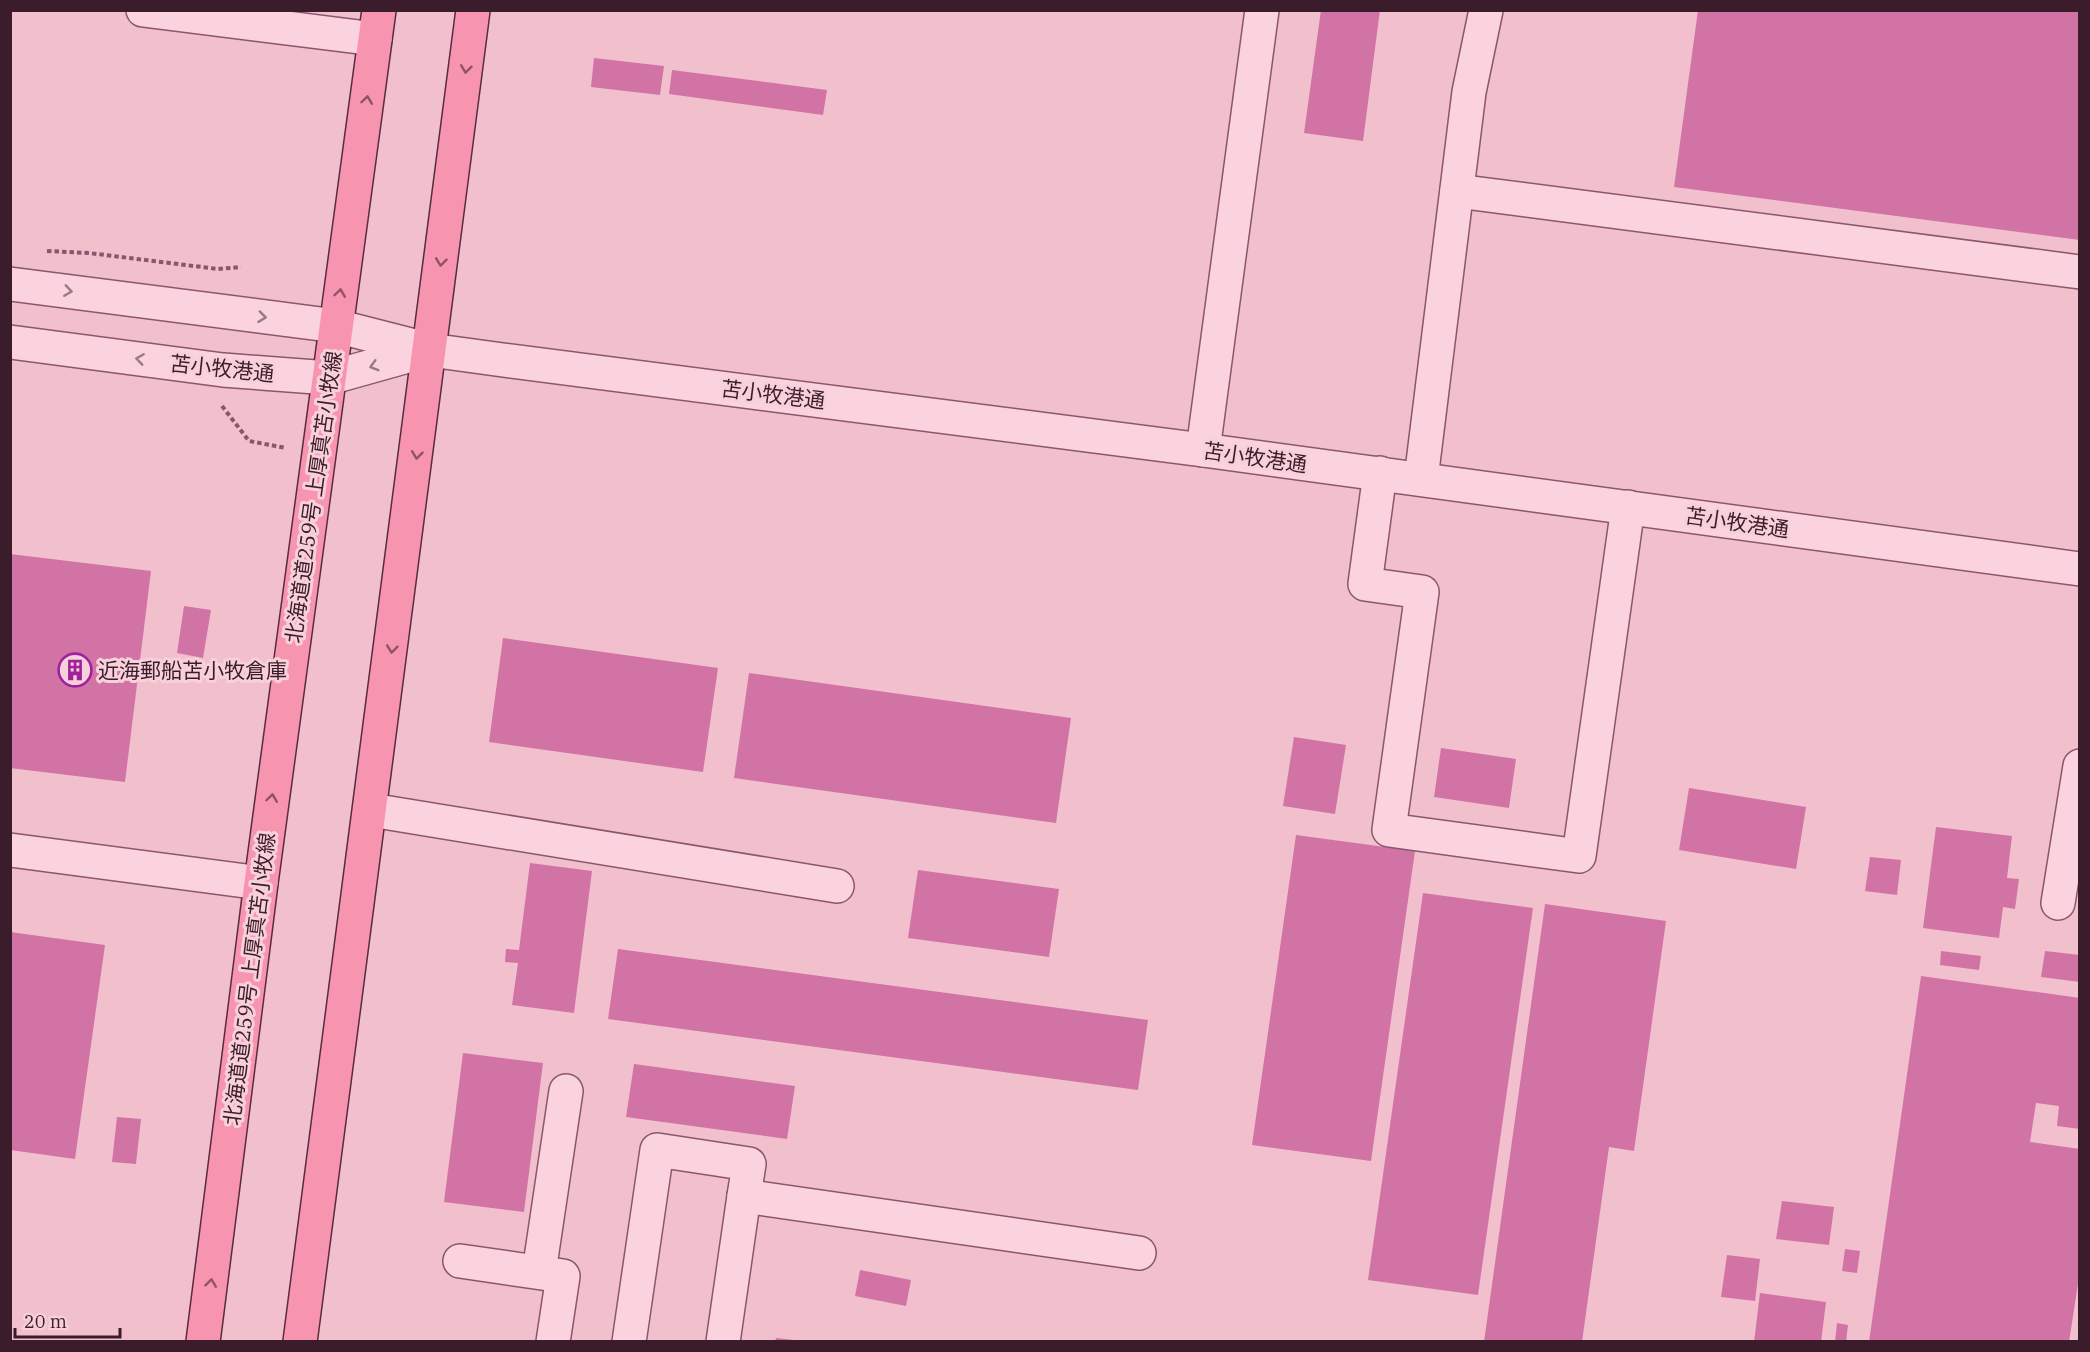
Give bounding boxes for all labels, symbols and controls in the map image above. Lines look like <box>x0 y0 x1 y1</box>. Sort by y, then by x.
one-way arrow <box>460 64 472 73</box>
one-way arrow <box>360 95 373 104</box>
one-way arrow <box>436 257 448 267</box>
one-way arrow <box>64 285 73 297</box>
one-way arrow <box>334 288 346 298</box>
one-way arrow <box>257 310 266 323</box>
street label: 苫小牧港通 <box>168 349 276 387</box>
street label: 北海道道259号 上厚真苫小牧線 <box>279 349 347 645</box>
one-way arrow <box>135 353 145 366</box>
one-way arrow <box>369 358 379 371</box>
street label: 苫小牧港通 <box>719 374 827 414</box>
street label: 苫小牧港通 <box>1201 436 1309 478</box>
one-way arrow <box>411 451 423 460</box>
street label: 苫小牧港通 <box>1683 501 1791 543</box>
one-way arrow <box>386 644 398 653</box>
building icon: 近海郵船苫小牧倉庫 <box>57 652 93 688</box>
place label: 近海郵船苫小牧倉庫 <box>98 656 287 684</box>
one-way arrow <box>265 794 277 803</box>
street label: 北海道道259号 上厚真苫小牧線 <box>217 831 281 1127</box>
one-way arrow <box>204 1279 216 1288</box>
scale bar <box>15 1301 120 1339</box>
text: 20 m <box>24 1310 67 1333</box>

